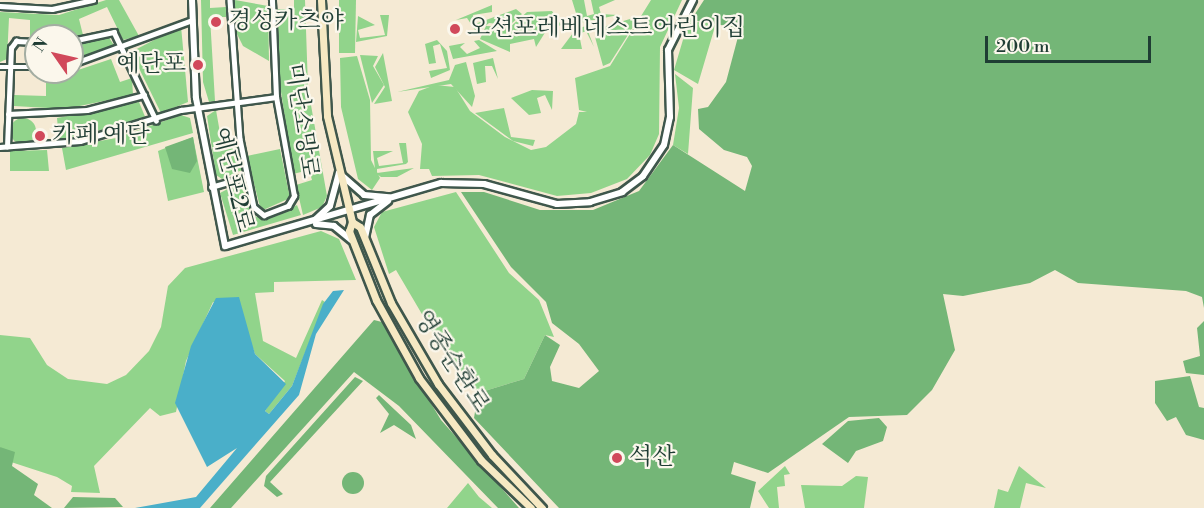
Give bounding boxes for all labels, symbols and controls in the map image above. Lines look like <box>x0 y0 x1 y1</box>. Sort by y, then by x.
place label: 경성카츠야 <box>228 8 344 36</box>
marker: 경성카츠야 <box>209 15 223 29</box>
place label: 오션포레베네스트어린이집 <box>467 15 745 43</box>
marker: 오션포레베네스트어린이집 <box>448 22 462 36</box>
north arrow <box>24 24 84 84</box>
scale bar <box>988 24 1154 62</box>
text: N <box>29 34 53 56</box>
text: 200 m <box>996 35 1050 58</box>
place label: 예단포 <box>116 51 186 79</box>
marker: 예단포 <box>191 58 205 72</box>
street label: 미단소망로 <box>279 62 323 180</box>
place label: 카페 예단 <box>52 122 150 150</box>
street label: 예단포2로 <box>205 125 259 235</box>
marker: 카페 예단 <box>33 129 47 143</box>
street label: 영종순환로 <box>407 306 495 418</box>
place label: 석산 <box>629 444 675 472</box>
marker: 석산 <box>610 451 624 465</box>

